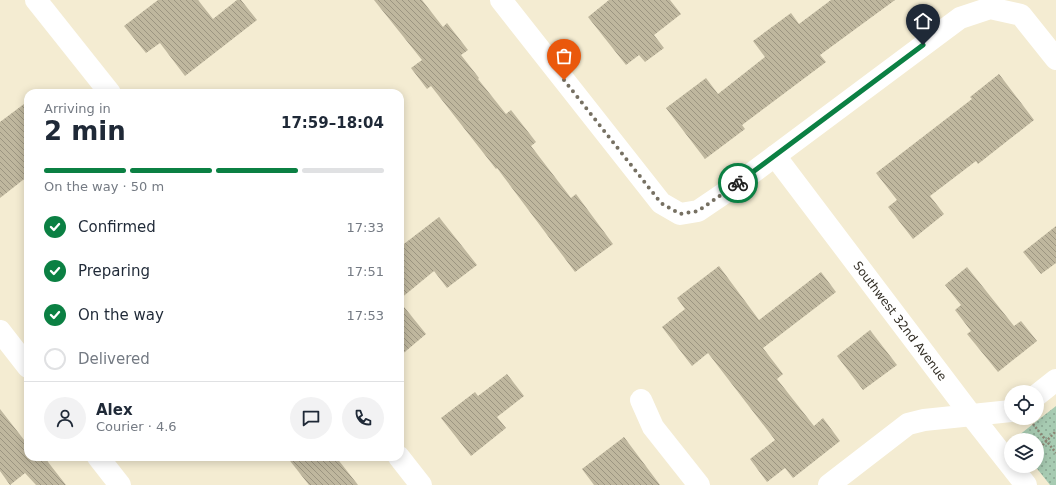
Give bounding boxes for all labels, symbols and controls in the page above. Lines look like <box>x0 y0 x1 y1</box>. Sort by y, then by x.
pin <box>906 4 940 45</box>
icon: home <box>912 10 934 32</box>
pin <box>547 39 581 80</box>
icon: bag <box>553 45 575 67</box>
text: Arriving in <box>44 101 111 116</box>
text: 17:59–18:04 <box>281 114 384 132</box>
text: 2 min <box>44 116 126 146</box>
courier <box>718 163 758 203</box>
icon: bike <box>727 172 749 194</box>
text: On the way · 50 m <box>44 179 164 194</box>
icon: check <box>44 216 66 238</box>
text: Confirmed <box>78 218 156 236</box>
text: 17:33 <box>347 220 384 235</box>
street label: Southwest 32nd Avenue <box>850 259 950 383</box>
icon: check <box>44 260 66 282</box>
text: Preparing <box>78 262 150 280</box>
text: 17:51 <box>347 264 384 279</box>
icon: check <box>44 304 66 326</box>
text: On the way <box>78 306 164 324</box>
text: 17:53 <box>347 308 384 323</box>
text: Delivered <box>78 350 150 368</box>
map controls <box>1004 385 1044 473</box>
button: locate <box>1004 385 1044 425</box>
button: person <box>44 397 86 439</box>
button: chat <box>290 397 332 439</box>
button: phone <box>342 397 384 439</box>
text: Alex <box>96 401 133 419</box>
text: Courier · 4.6 <box>96 419 177 434</box>
button: layers <box>1004 433 1044 473</box>

